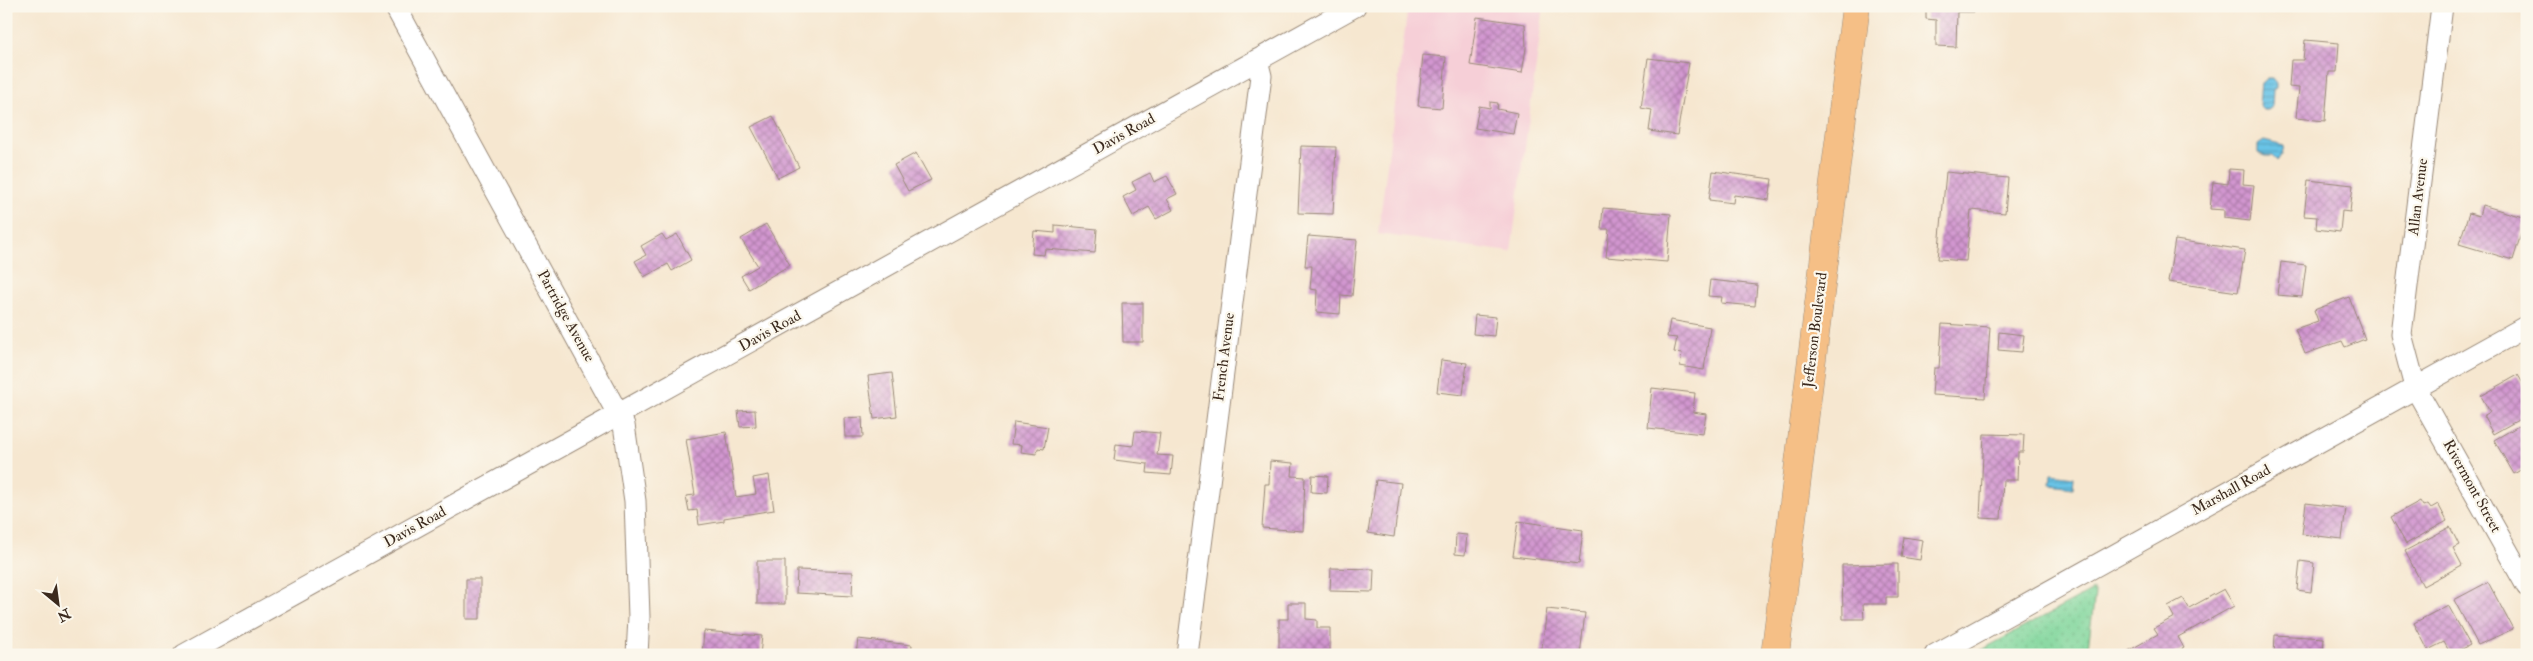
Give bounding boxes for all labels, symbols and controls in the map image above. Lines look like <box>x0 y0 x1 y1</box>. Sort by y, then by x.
street label: Davis Road <box>1090 109 1159 159</box>
street label: Allan Avenue <box>2404 157 2432 238</box>
street label: Partridge Avenue <box>533 267 599 365</box>
street label: Jefferson Boulevard <box>1798 271 1833 390</box>
street label: Davis Road <box>736 306 805 356</box>
street label: French Avenue <box>1209 312 1239 402</box>
street label: Rivermont Street <box>2439 436 2505 536</box>
street label: Marshall Road <box>2188 460 2274 520</box>
street label: Davis Road <box>381 502 450 552</box>
north arrow <box>32 578 82 628</box>
text: N <box>54 604 75 626</box>

